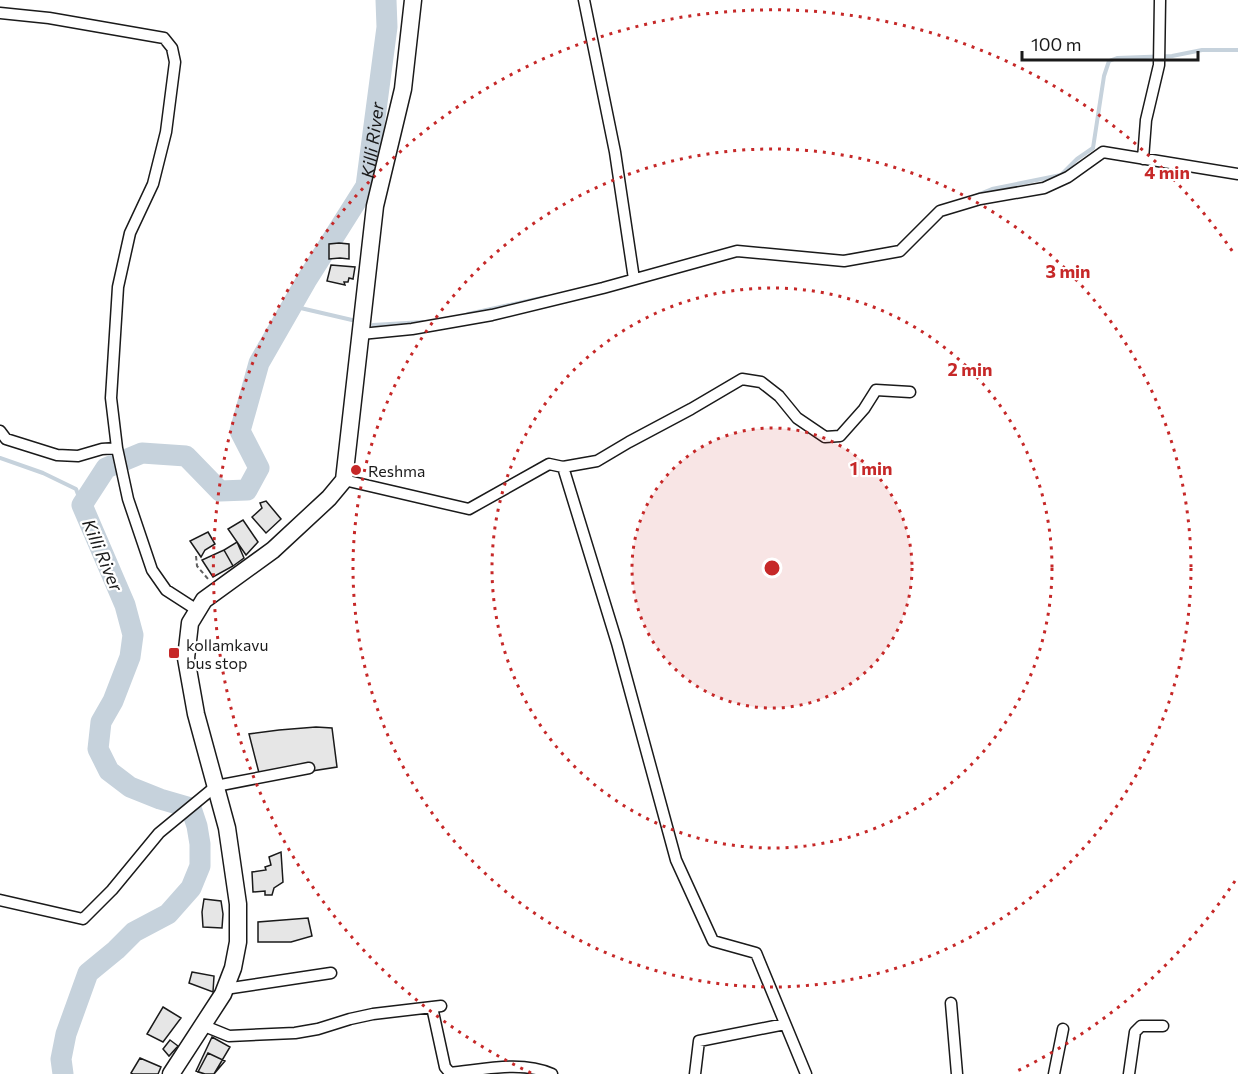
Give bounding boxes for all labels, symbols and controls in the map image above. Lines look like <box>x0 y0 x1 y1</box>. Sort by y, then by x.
scale bar <box>1022 24 1198 62</box>
text: 100 m <box>1031 33 1081 55</box>
water label: Killi River <box>356 100 388 179</box>
text: 4 min <box>1144 161 1190 183</box>
text: 3 min <box>1045 260 1091 282</box>
text: 2 min <box>948 358 992 380</box>
text: 1 min <box>850 457 892 479</box>
place label: Reshma <box>368 461 425 480</box>
marker: Reshma <box>349 463 363 477</box>
water label: Killi River <box>78 516 128 595</box>
centre of rings <box>762 558 782 578</box>
place label: kollamkavu bus stop <box>186 635 268 672</box>
marker: kollamkavu bus stop <box>167 646 181 660</box>

